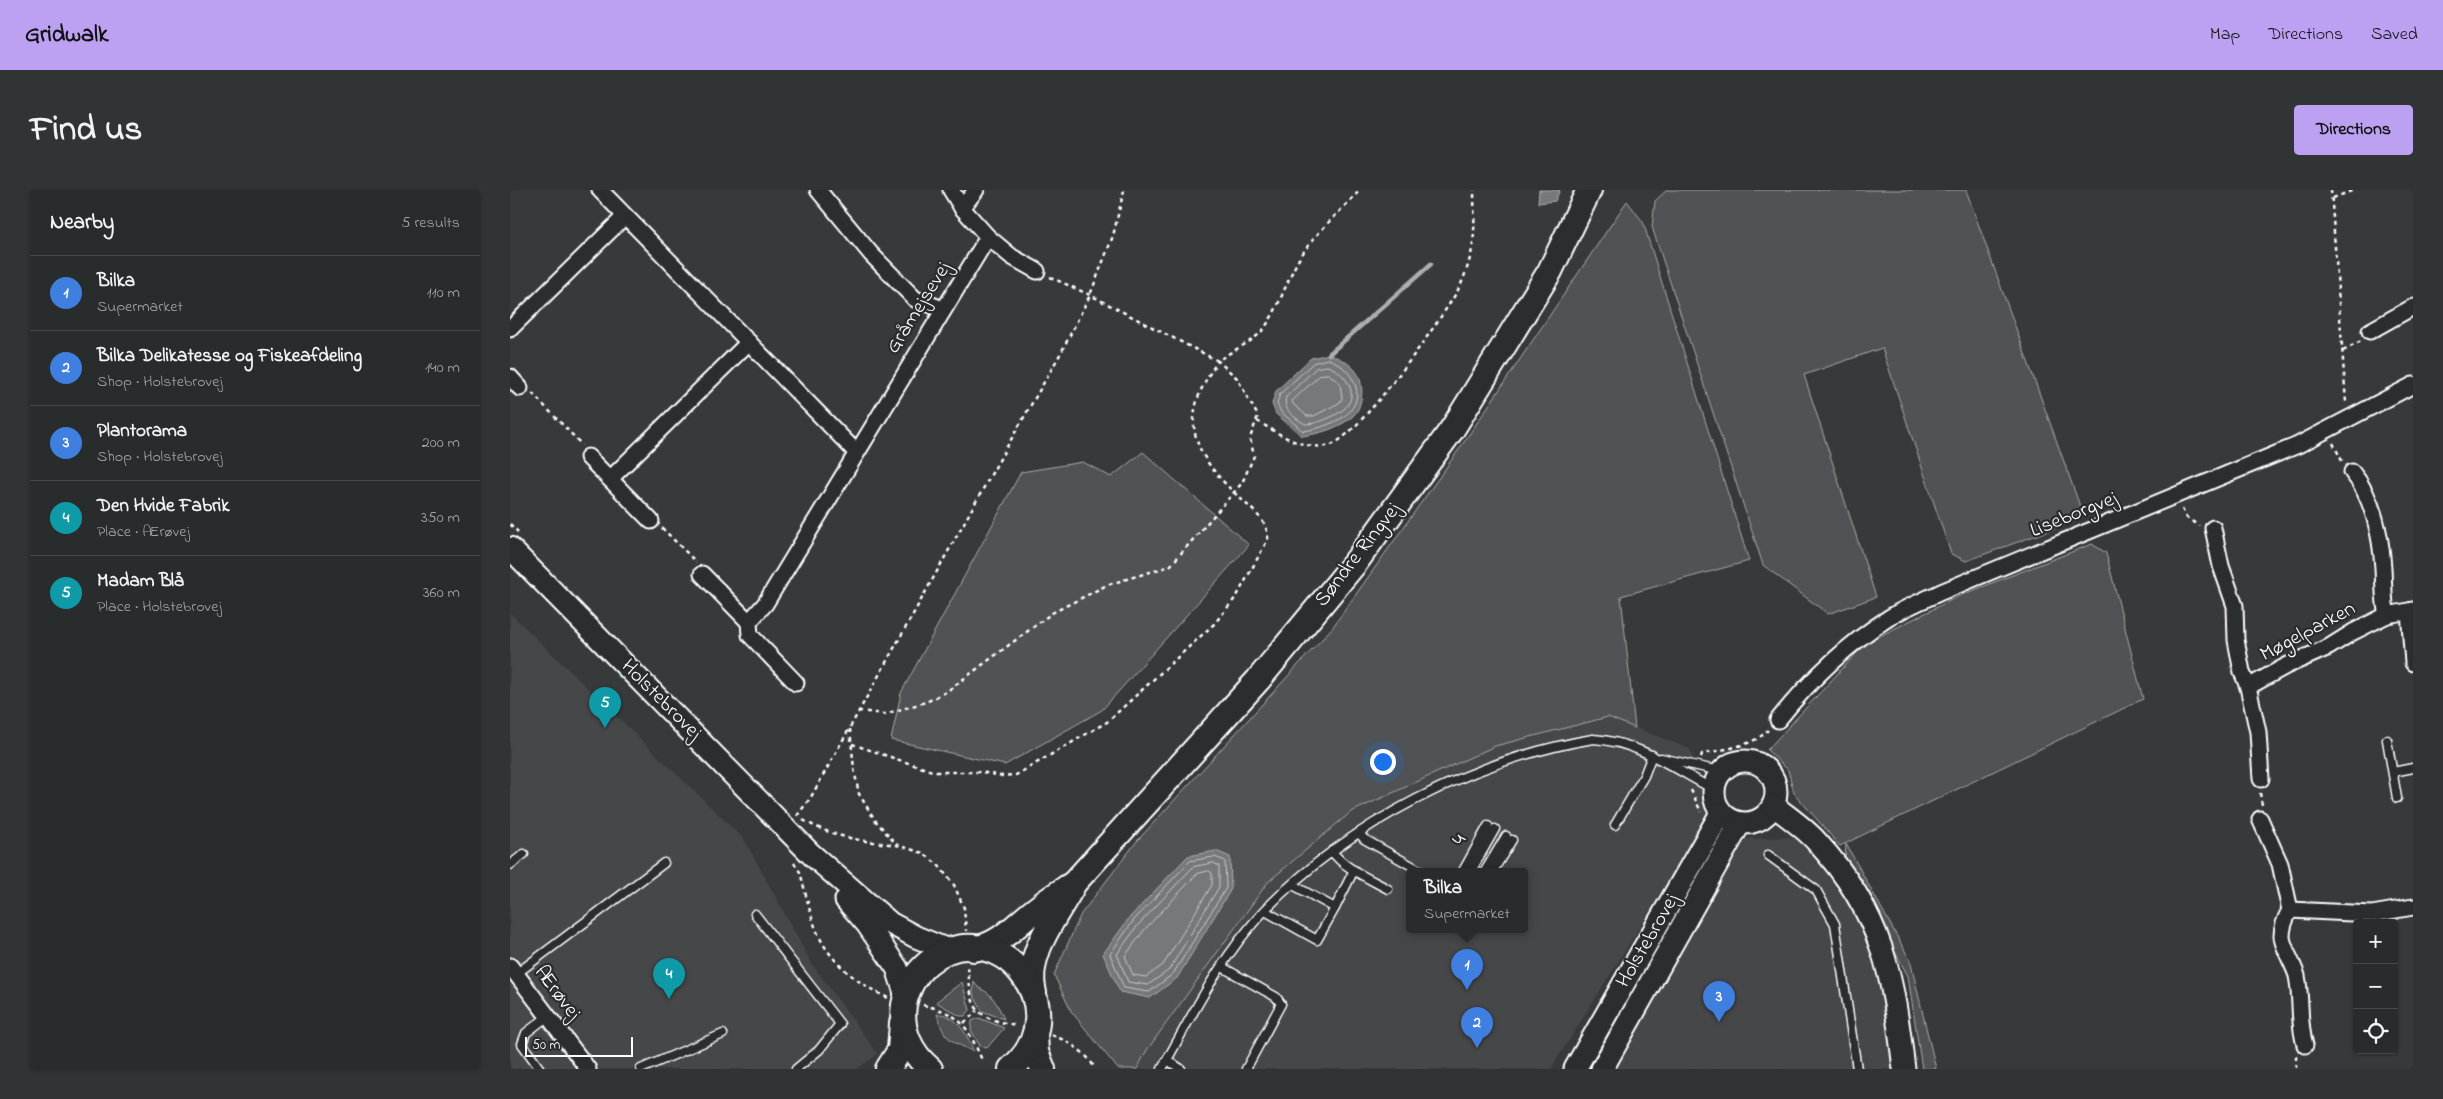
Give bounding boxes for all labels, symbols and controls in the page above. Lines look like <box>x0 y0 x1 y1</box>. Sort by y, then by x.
text: Gridwalk <box>25 18 109 53</box>
text: Map <box>2210 22 2240 48</box>
text: Directions <box>2268 22 2343 48</box>
text: Saved <box>2371 22 2418 48</box>
text: Find us <box>30 105 142 156</box>
button: Directions <box>2294 105 2413 155</box>
text: Nearby <box>50 208 114 238</box>
text: 5 results <box>401 211 460 235</box>
street label: Gråmejsevej <box>879 256 960 360</box>
text: Bilka <box>97 268 135 295</box>
text: 1 <box>63 281 69 305</box>
text: 110 m <box>426 281 460 305</box>
text: Supermarket <box>97 295 183 319</box>
text: Bilka Delikatesse og Fiskeafdeling <box>97 343 362 370</box>
text: 2 <box>62 356 70 380</box>
text: 140 m <box>425 356 460 380</box>
text: Shop · Holstebrovej <box>97 370 223 394</box>
text: Plantorama <box>97 418 187 445</box>
text: 3 <box>63 431 69 455</box>
text: 200 m <box>422 431 460 455</box>
text: Shop · Holstebrovej <box>97 445 223 469</box>
street label: Liseborgvej <box>2026 484 2124 548</box>
text: Den Hvide Fabrik <box>97 493 230 520</box>
street label: Søndre Ringvej <box>1308 496 1410 615</box>
text: 4 <box>63 506 69 530</box>
text: 350 m <box>421 506 460 530</box>
text: Place · Ærøvej <box>97 520 190 544</box>
text: Madam Blå <box>97 568 184 595</box>
text: 5 <box>61 581 71 605</box>
text: 360 m <box>423 581 460 605</box>
street label: Møgelparken <box>2255 594 2362 671</box>
text: Place · Holstebrovej <box>97 595 222 619</box>
street label: Holstebrovej <box>614 653 709 748</box>
pin: 5 <box>589 687 621 728</box>
your location <box>1370 749 1396 775</box>
street label: 4 <box>1445 829 1475 851</box>
popup <box>1406 868 1528 933</box>
text: Bilka <box>1424 875 1462 902</box>
street label: Holstebrovej <box>1609 888 1687 994</box>
text: Supermarket <box>1424 902 1510 926</box>
map controls <box>2353 919 2398 1054</box>
button: + <box>2353 919 2398 964</box>
pin: 1 <box>1451 949 1483 990</box>
pin: 4 <box>653 958 685 999</box>
street label: Ærøvej <box>526 959 588 1028</box>
button: − <box>2353 964 2398 1009</box>
pin: 3 <box>1703 981 1735 1022</box>
pin: 2 <box>1461 1007 1493 1048</box>
button: locate <box>2353 1009 2398 1054</box>
scale bar <box>525 1034 632 1057</box>
text: 50 m <box>532 1035 560 1056</box>

